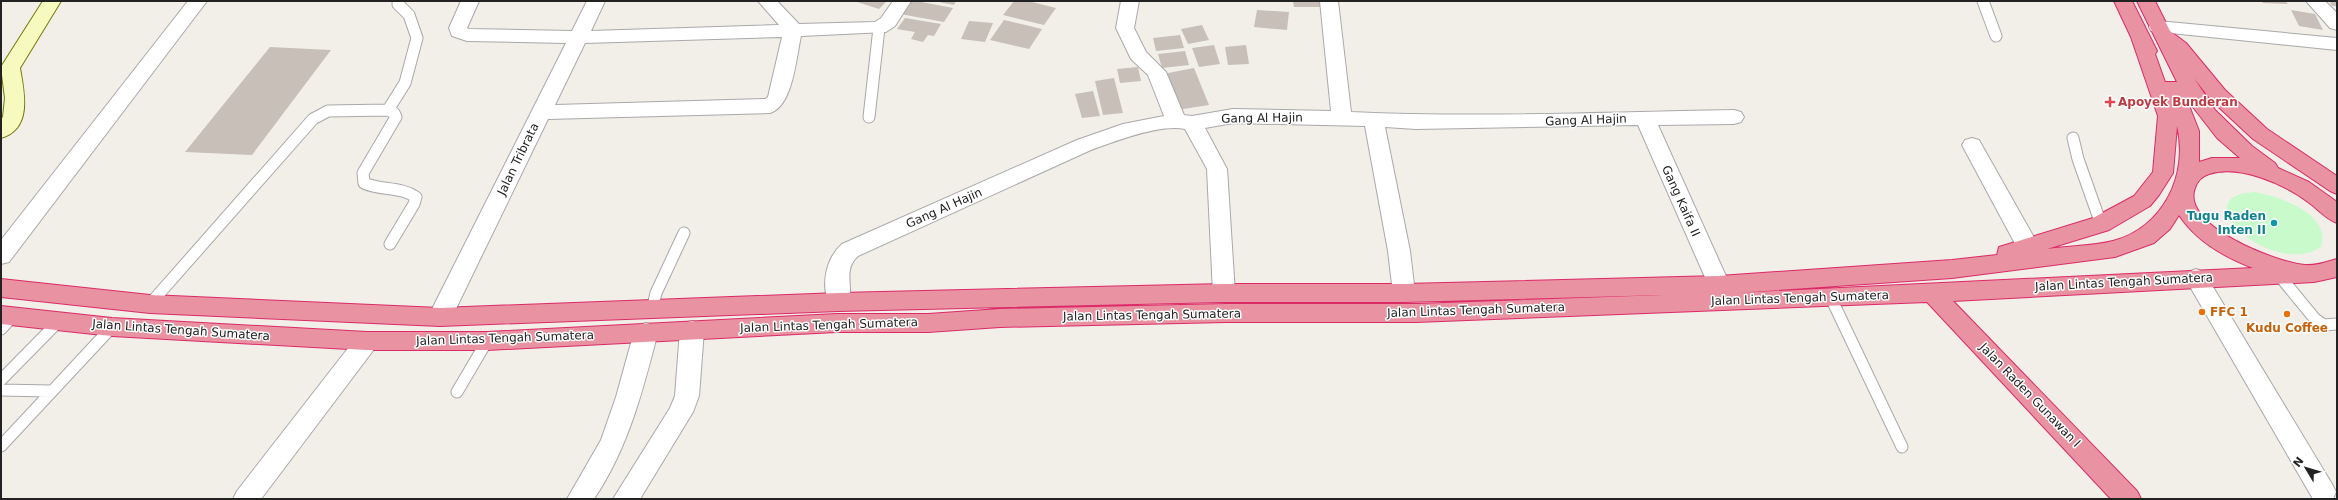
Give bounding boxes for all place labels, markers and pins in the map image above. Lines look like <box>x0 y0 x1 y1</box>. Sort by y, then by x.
place label: Apoyek Bunderan <box>2118 95 2238 109</box>
marker: Apoyek Bunderan <box>2105 97 2115 107</box>
place label: Tugu Raden Inten II <box>2187 209 2266 237</box>
marker: Tugu Raden Inten II <box>2269 218 2279 228</box>
place label: FFC 1 <box>2210 305 2248 319</box>
marker: FFC 1 <box>2197 307 2207 317</box>
marker: Kudu Coffee <box>2282 309 2292 319</box>
place label: Kudu Coffee <box>2246 321 2328 335</box>

